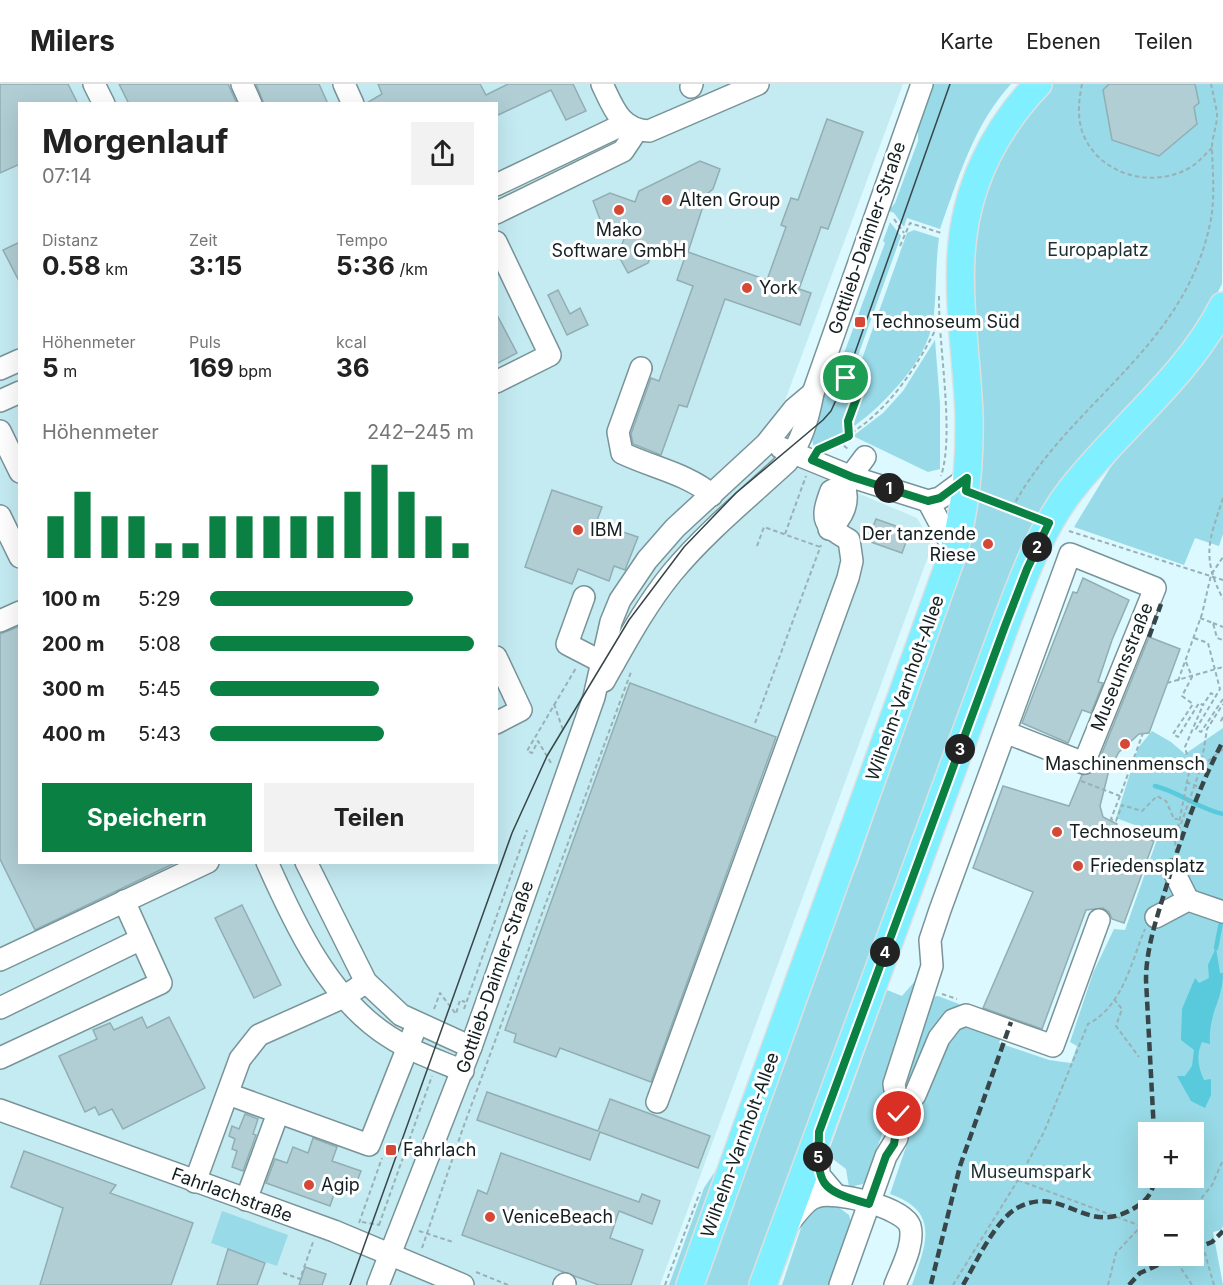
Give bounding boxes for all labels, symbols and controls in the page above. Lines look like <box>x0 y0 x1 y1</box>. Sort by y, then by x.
text: Milers <box>30 24 115 58</box>
text: Karte <box>940 29 993 54</box>
text: Ebenen <box>1026 29 1101 54</box>
text: Teilen <box>1134 29 1193 54</box>
text: Morgenlauf <box>42 121 228 161</box>
button: share <box>411 122 474 185</box>
street label: Gottlieb-Daimler-Straße <box>824 139 909 337</box>
text: 07:14 <box>42 164 92 188</box>
place label: Alten Group <box>679 189 780 210</box>
marker: Alten Group <box>660 193 674 207</box>
marker: Mako Software GmbH <box>612 203 626 217</box>
place label: Mako Software GmbH <box>551 219 687 261</box>
text: Distanz <box>42 230 98 250</box>
text: Zeit <box>189 230 218 250</box>
text: Tempo <box>336 230 388 250</box>
park label: Europaplatz <box>1047 239 1149 260</box>
text: 0.58 <box>42 250 101 281</box>
text: 3:15 <box>189 250 242 281</box>
text: 5:36 <box>336 250 395 281</box>
text: km <box>101 259 128 279</box>
text: /km <box>395 259 428 279</box>
place label: York <box>759 277 798 298</box>
marker: York <box>740 281 754 295</box>
place label: Technoseum Süd <box>872 311 1020 332</box>
marker: Technoseum Süd <box>853 315 867 329</box>
text: Höhenmeter <box>42 332 136 352</box>
text: Puls <box>189 332 221 352</box>
text: kcal <box>336 332 367 352</box>
text: 5 <box>42 352 59 383</box>
text: 169 <box>189 352 234 383</box>
text: 36 <box>336 352 370 383</box>
pin <box>820 352 871 403</box>
text: m <box>59 361 77 381</box>
text: bpm <box>234 361 272 381</box>
icon: arrive <box>829 361 862 394</box>
text: Höhenmeter <box>42 420 159 444</box>
text: 242–245 m <box>367 420 474 444</box>
pin: 1 <box>874 473 904 503</box>
text: 1 <box>886 478 892 498</box>
place label: IBM <box>590 519 623 540</box>
marker: IBM <box>571 523 585 537</box>
place label: Der tanzende Riese <box>862 523 976 565</box>
pin: 2 <box>1022 532 1052 562</box>
marker: Der tanzende Riese <box>981 537 995 551</box>
text: 2 <box>1032 537 1042 557</box>
text: 100 m <box>42 587 101 611</box>
text: 5:29 <box>138 587 181 611</box>
street label: Wilhelm-Varnholt-Allee <box>861 592 948 783</box>
street label: Museumsstraße <box>1086 600 1157 734</box>
text: 200 m <box>42 632 105 656</box>
text: 5:08 <box>138 632 181 656</box>
text: 300 m <box>42 677 105 701</box>
text: 5:45 <box>138 677 181 701</box>
text: 400 m <box>42 722 106 746</box>
text: 5:43 <box>138 722 181 746</box>
pin: 3 <box>945 734 975 764</box>
marker: Maschinenmensch <box>1118 737 1132 751</box>
text: 3 <box>955 739 965 759</box>
place label: Maschinenmensch <box>1045 753 1205 774</box>
button: Speichern <box>42 783 252 852</box>
button: Teilen <box>264 783 474 852</box>
place label: Technoseum <box>1069 821 1178 842</box>
marker: Technoseum <box>1050 825 1064 839</box>
place label: Friedensplatz <box>1090 855 1205 876</box>
marker: Friedensplatz <box>1071 859 1085 873</box>
street label: Gottlieb-Daimler-Straße <box>452 878 537 1076</box>
pin: 4 <box>870 937 900 967</box>
text: 4 <box>880 942 890 962</box>
street label: Wilhelm-Varnholt-Allee <box>696 1049 783 1240</box>
pin <box>873 1088 924 1139</box>
icon: check <box>882 1097 915 1130</box>
map controls <box>1138 1122 1204 1266</box>
button: + <box>1138 1122 1204 1188</box>
place label: Fahrlach <box>403 1139 476 1160</box>
pin: 5 <box>803 1142 833 1172</box>
marker: Fahrlach <box>384 1143 398 1157</box>
text: 5 <box>813 1147 823 1167</box>
park label: Museumspark <box>970 1161 1092 1182</box>
street label: Fahrlachstraße <box>169 1163 296 1226</box>
place label: Agip <box>321 1174 360 1195</box>
marker: Agip <box>302 1178 316 1192</box>
button: − <box>1138 1200 1204 1266</box>
place label: VeniceBeach <box>502 1206 613 1227</box>
marker: VeniceBeach <box>483 1210 497 1224</box>

